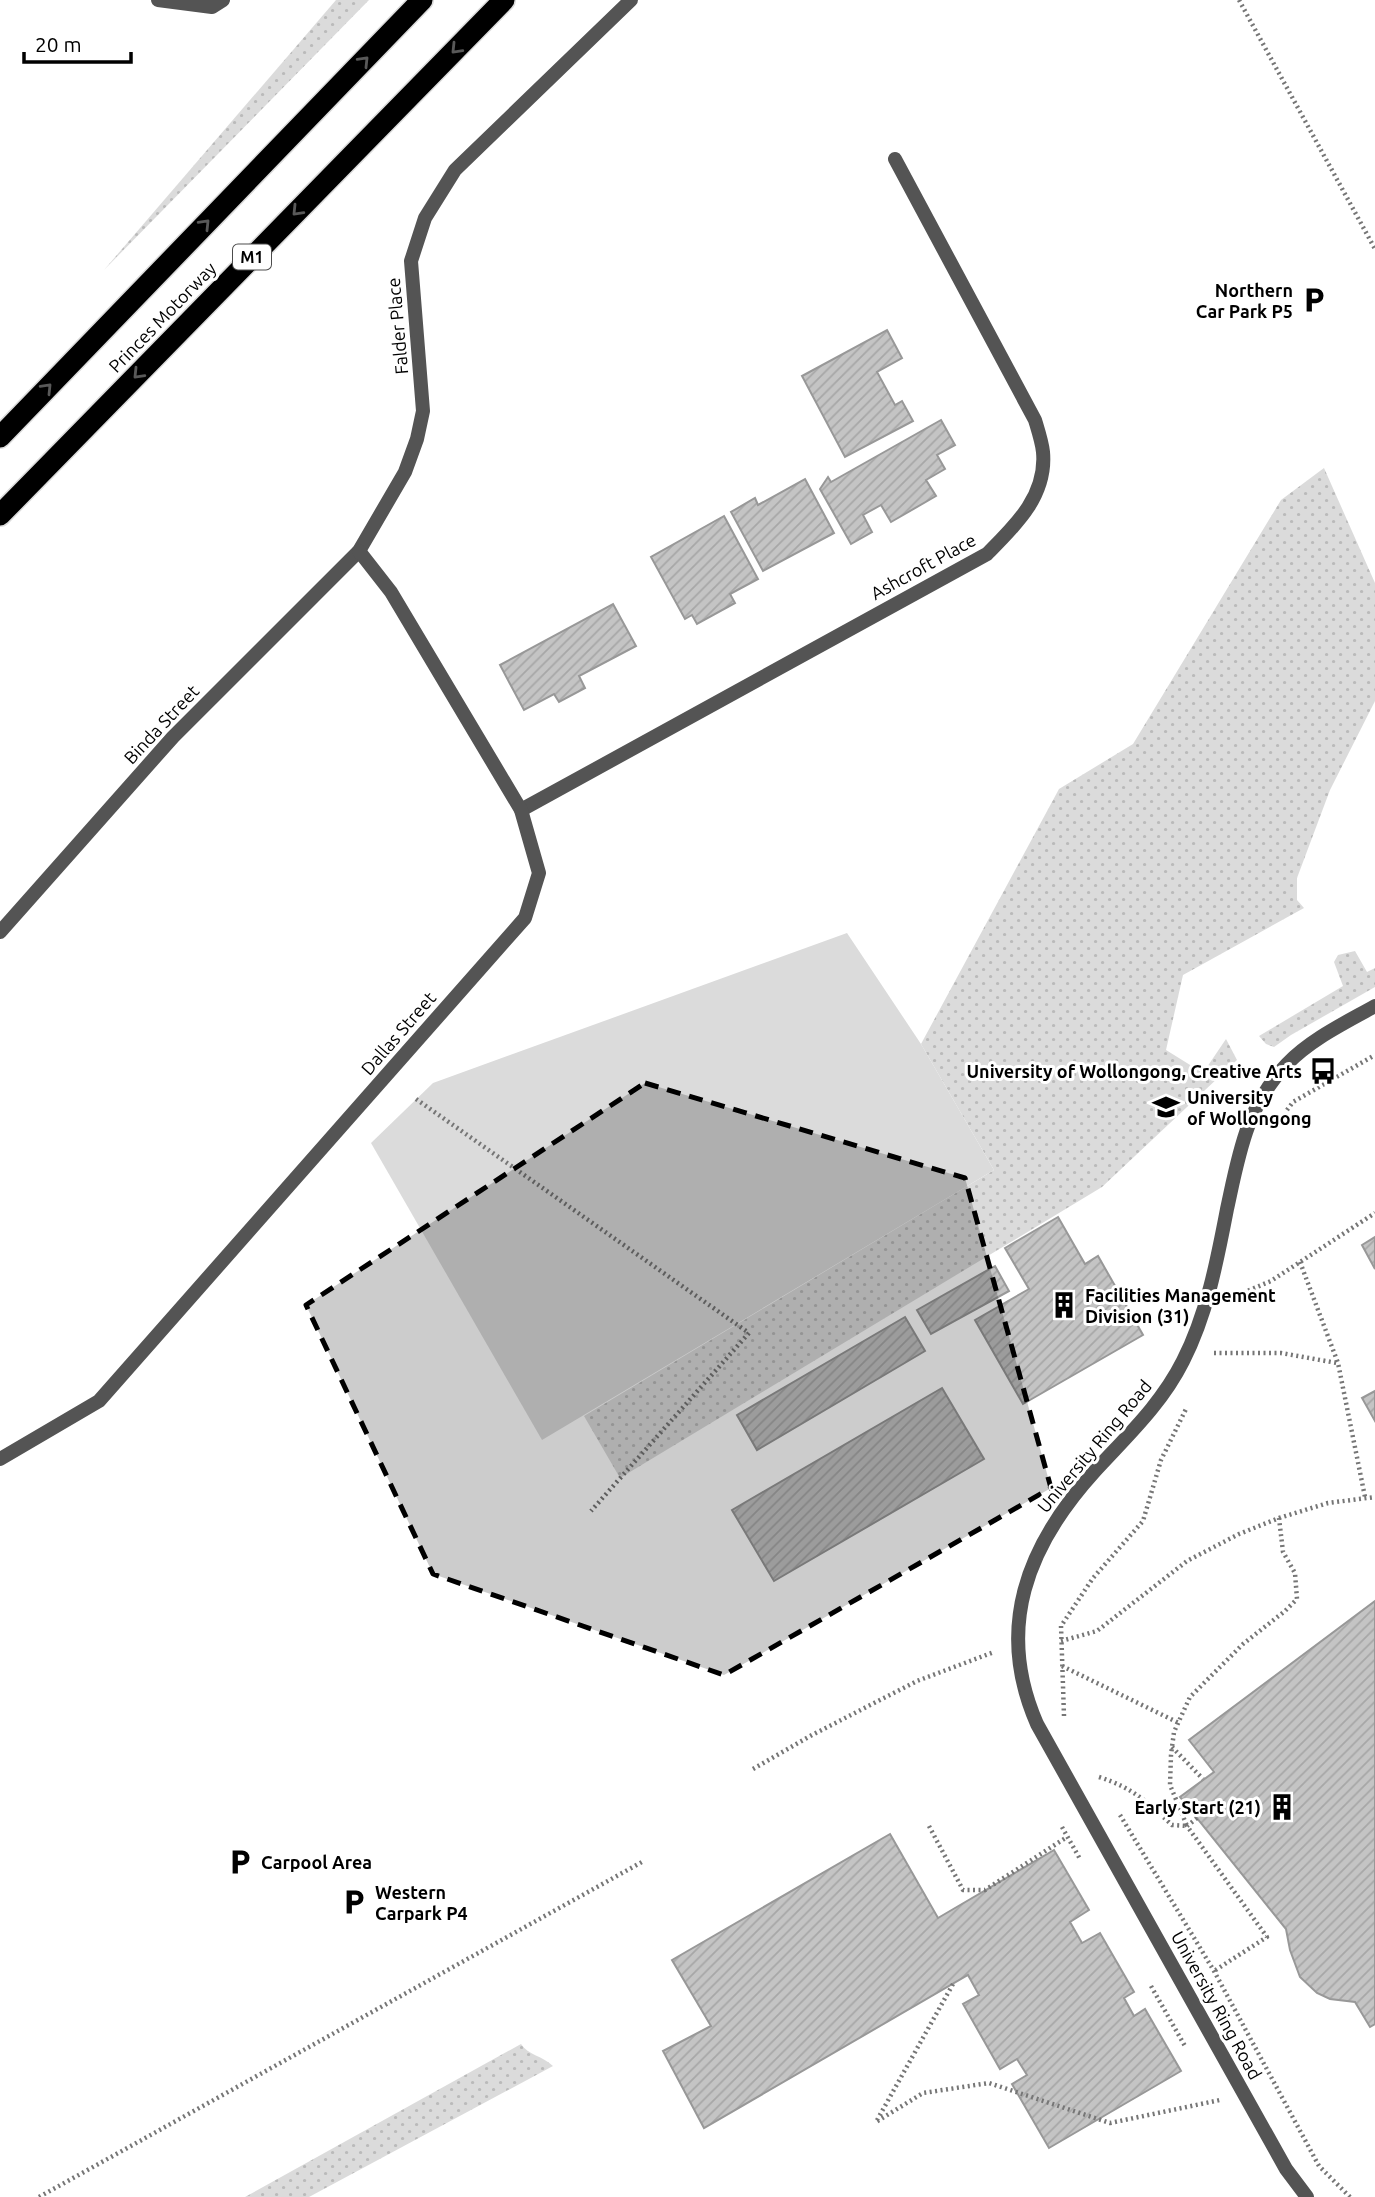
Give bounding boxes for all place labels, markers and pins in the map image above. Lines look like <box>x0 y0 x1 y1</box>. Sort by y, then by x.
place label: Northern Car Park P5 <box>1196 280 1293 321</box>
parking icon: Northern Car Park P5 <box>1299 285 1329 315</box>
bus stop icon: University of Wollongong, Creative Arts <box>1308 1056 1338 1086</box>
place label: University of Wollongong, Creative Arts <box>967 1061 1302 1081</box>
place label: University of Wollongong <box>1187 1087 1312 1128</box>
school or university icon: University of Wollongong <box>1151 1092 1181 1122</box>
place label: Facilities Management Division (31) <box>1085 1285 1276 1327</box>
building icon: Facilities Management Division (31) <box>1049 1290 1079 1320</box>
building icon: Early Start (21) <box>1267 1792 1297 1822</box>
place label: Early Start (21) <box>1135 1797 1261 1818</box>
parking icon: Carpool Area <box>225 1847 255 1877</box>
place label: Carpool Area <box>261 1852 372 1872</box>
place label: Western Carpark P4 <box>375 1882 468 1923</box>
parking icon: Western Carpark P4 <box>339 1887 369 1917</box>

